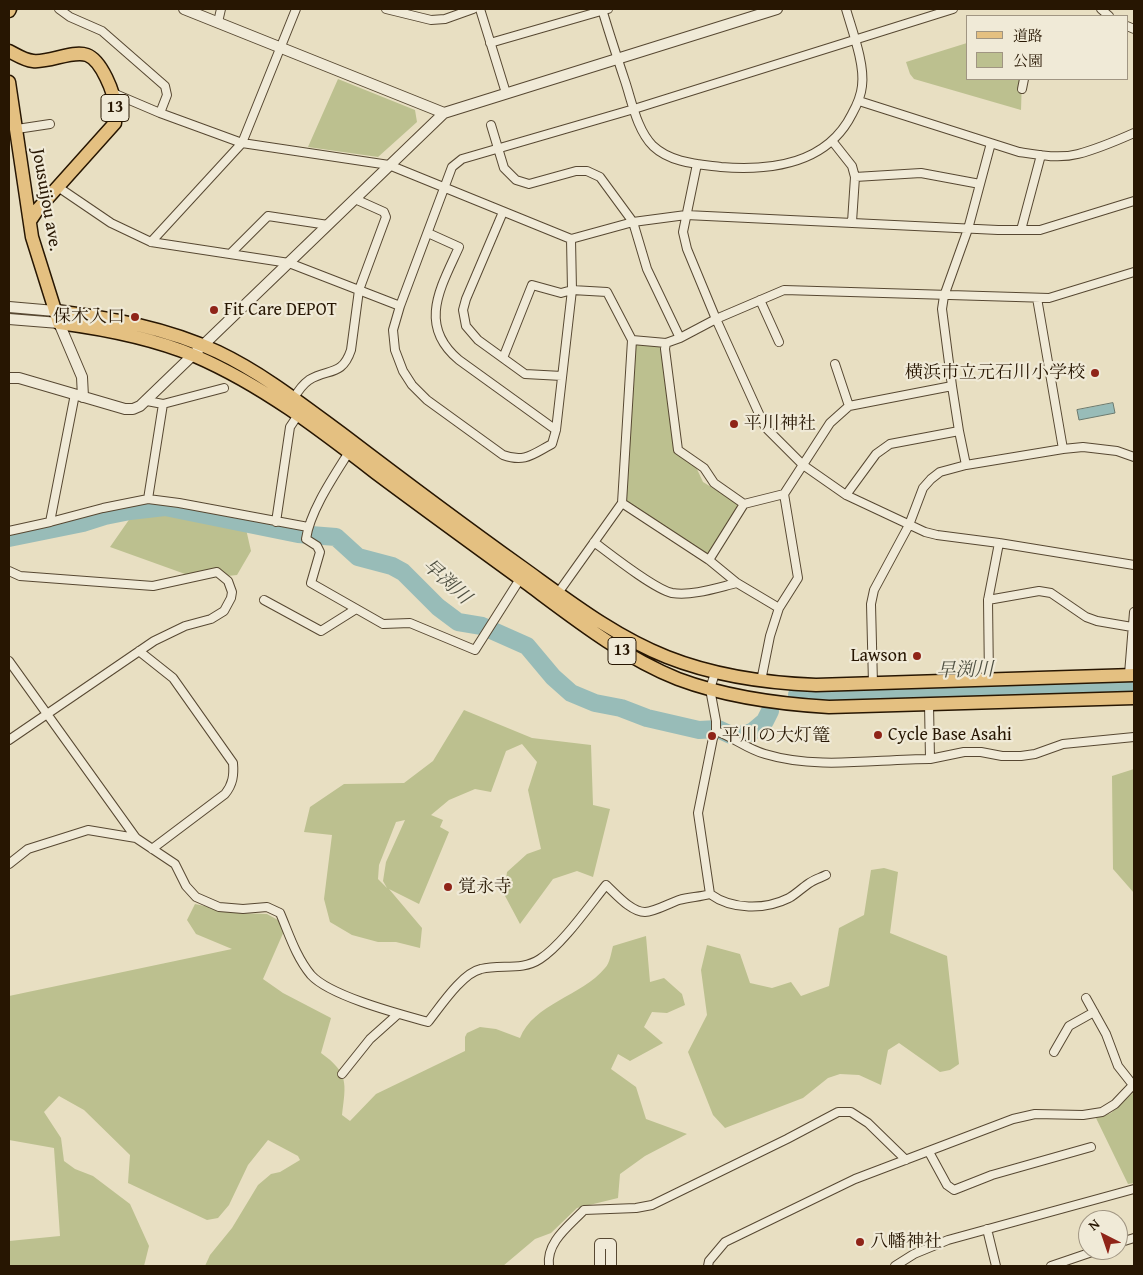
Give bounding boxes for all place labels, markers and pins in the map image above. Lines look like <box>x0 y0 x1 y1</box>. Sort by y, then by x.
place label: Fit Care DEPOT <box>224 299 337 321</box>
marker: Fit Care DEPOT <box>208 304 220 316</box>
place label: 保木入口 <box>53 306 125 328</box>
marker: 保木入口 <box>129 311 141 323</box>
place label: 横浜市立元石川小学校 <box>905 362 1085 384</box>
marker: 横浜市立元石川小学校 <box>1089 367 1101 379</box>
place label: 平川神社 <box>744 413 816 435</box>
marker: 平川神社 <box>728 418 740 430</box>
place label: Lawson <box>851 645 907 667</box>
marker: Lawson <box>911 650 923 662</box>
place label: Cycle Base Asahi <box>888 724 1012 746</box>
place label: 平川の大灯篭 <box>722 725 830 747</box>
marker: Cycle Base Asahi <box>872 729 884 741</box>
marker: 平川の大灯篭 <box>706 730 718 742</box>
place label: 覚永寺 <box>458 876 512 898</box>
marker: 覚永寺 <box>442 881 454 893</box>
place label: 八幡神社 <box>870 1231 942 1253</box>
marker: 八幡神社 <box>854 1236 866 1248</box>

